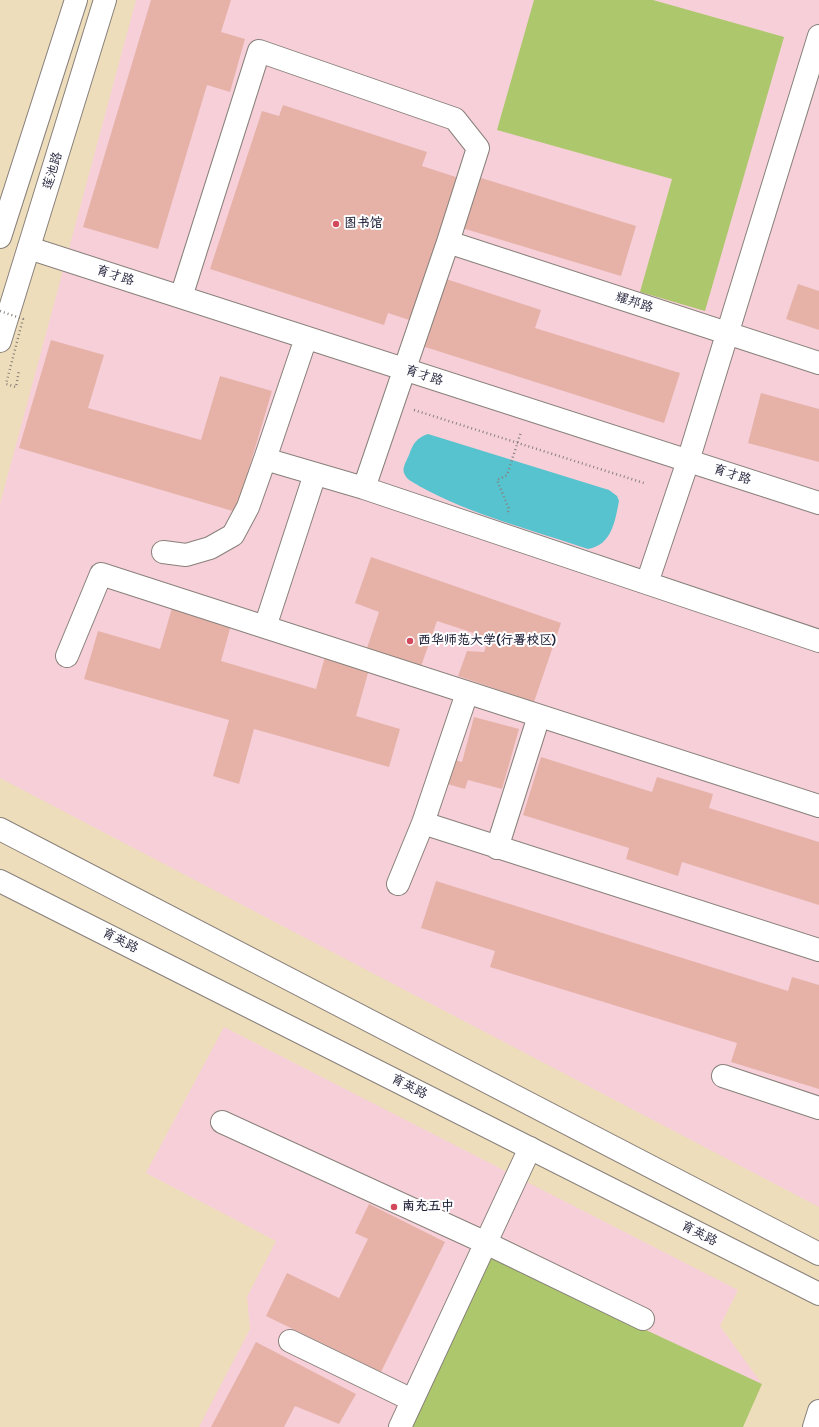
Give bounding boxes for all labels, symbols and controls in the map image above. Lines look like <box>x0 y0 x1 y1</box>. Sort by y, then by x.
street label: 莲池路 <box>40 150 66 192</box>
place label: 图书馆 <box>344 216 383 232</box>
marker: 图书馆 <box>331 219 341 229</box>
street label: 育才路 <box>94 263 136 289</box>
street label: 耀邦路 <box>613 290 655 316</box>
street label: 育才路 <box>403 363 445 389</box>
street label: 育才路 <box>711 462 753 488</box>
place label: 西华师范大学(行署校区) <box>418 633 557 649</box>
marker: 西华师范大学(行署校区) <box>405 636 415 646</box>
street label: 育英路 <box>99 925 141 957</box>
street label: 育英路 <box>388 1071 430 1103</box>
place label: 南充五中 <box>402 1199 454 1215</box>
marker: 南充五中 <box>389 1202 399 1212</box>
street label: 育英路 <box>678 1218 720 1250</box>

